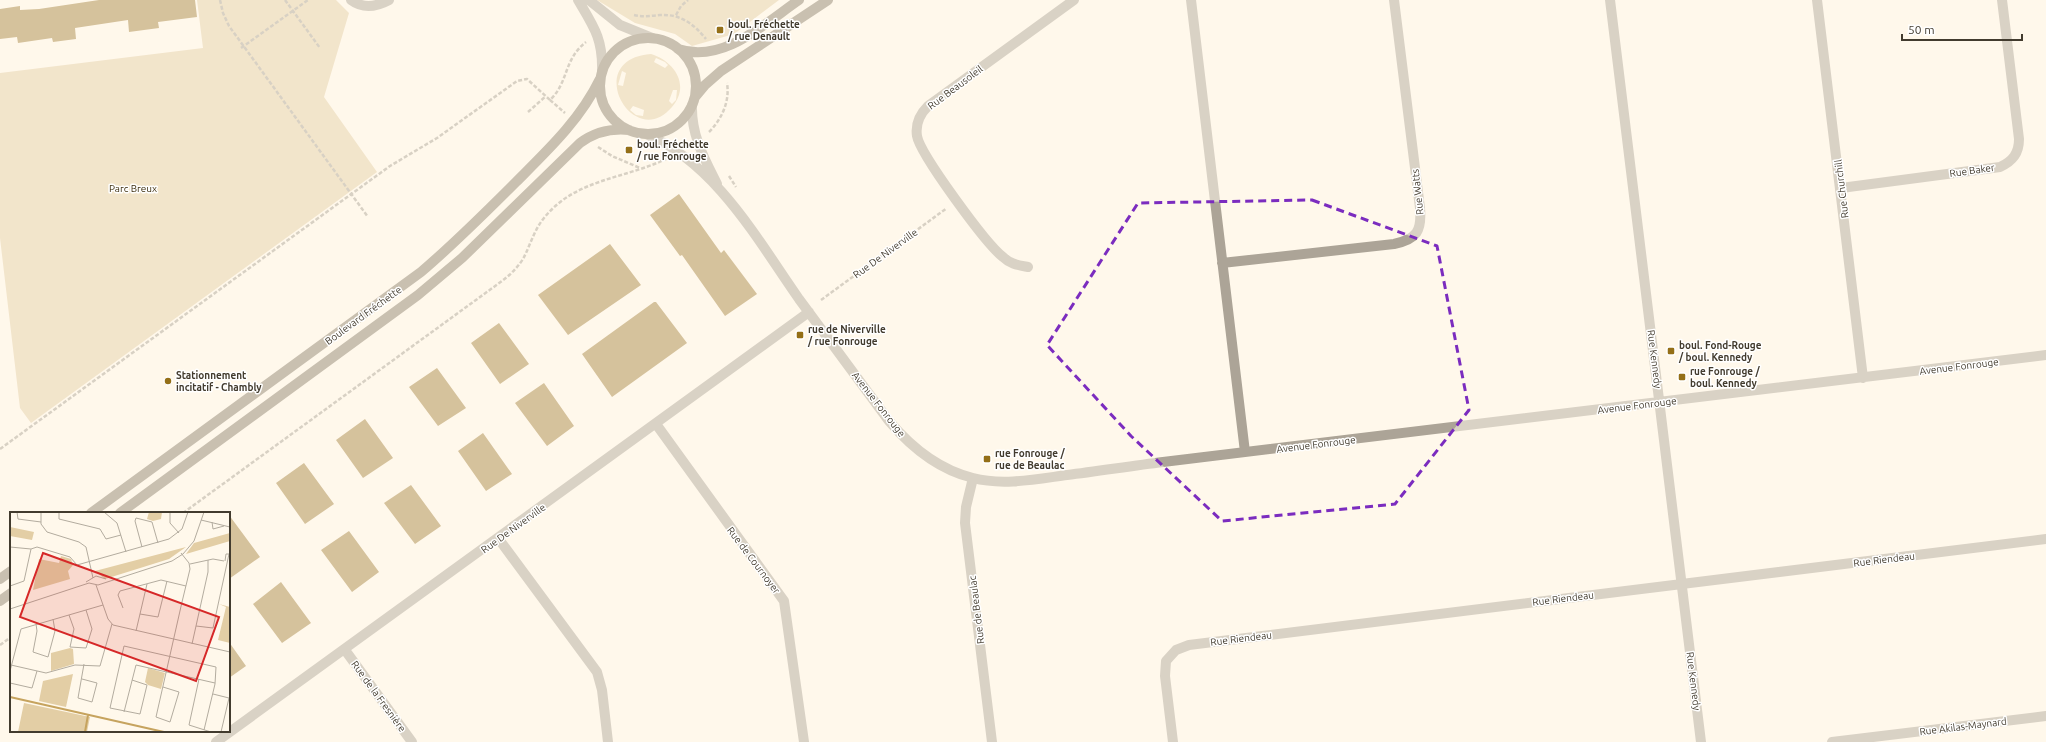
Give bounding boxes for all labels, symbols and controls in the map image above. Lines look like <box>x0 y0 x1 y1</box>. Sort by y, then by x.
scale bar <box>1902 16 2022 42</box>
place label: boul. Fréchette / rue Denault <box>727 19 800 42</box>
text: 50 m <box>1908 23 1935 36</box>
marker: boul. Fréchette / rue Denault <box>715 25 725 35</box>
street label: Rue Beausoleil <box>926 63 985 112</box>
place label: boul. Fréchette / rue Fonrouge <box>636 139 709 162</box>
marker: boul. Fréchette / rue Fonrouge <box>624 145 634 155</box>
street label: Rue Churchill <box>1832 159 1851 219</box>
street label: Rue Baker <box>1949 162 1996 179</box>
street label: Rue Watts <box>1410 168 1425 215</box>
park label: Parc Breux <box>109 183 157 194</box>
street label: Rue De Niverville <box>851 226 920 280</box>
street label: Boulevard Fréchette <box>323 284 404 347</box>
place label: rue de Niverville / rue Fonrouge <box>807 324 886 347</box>
street label: Rue Kennedy <box>1645 329 1664 389</box>
marker: rue de Niverville / rue Fonrouge <box>795 330 805 340</box>
place label: boul. Fond-Rouge / boul. Kennedy <box>1678 340 1762 363</box>
marker: boul. Fond-Rouge / boul. Kennedy <box>1666 346 1676 356</box>
street label: Avenue Fonrouge <box>1919 356 1999 377</box>
place label: rue Fonrouge / boul. Kennedy <box>1690 366 1760 389</box>
place label: Stationnement incitatif - Chambly <box>176 370 262 393</box>
street label: Avenue Fonrouge <box>850 370 907 439</box>
marker: rue Fonrouge / boul. Kennedy <box>1677 372 1687 382</box>
marker: Stationnement incitatif - Chambly <box>163 376 173 386</box>
street label: Avenue Fonrouge <box>1597 395 1677 416</box>
street label: Avenue Fonrouge <box>1276 434 1356 455</box>
place label: rue Fonrouge / rue de Beaulac <box>995 448 1065 471</box>
marker: rue Fonrouge / rue de Beaulac <box>982 454 992 464</box>
street label: Rue De Niverville <box>479 501 548 555</box>
inset map <box>10 512 230 732</box>
street label: Rue de Cournoyer <box>725 525 782 596</box>
street label: Rue Riendeau <box>1853 550 1915 569</box>
street label: Rue de Beaulac <box>967 575 986 645</box>
street label: Rue Riendeau <box>1532 589 1594 608</box>
street label: Rue Riendeau <box>1210 629 1272 648</box>
street label: Rue Kennedy <box>1684 651 1703 711</box>
street label: Rue de la Fresnière <box>349 659 408 734</box>
street label: Rue Akilas-Maynard <box>1919 716 2007 737</box>

